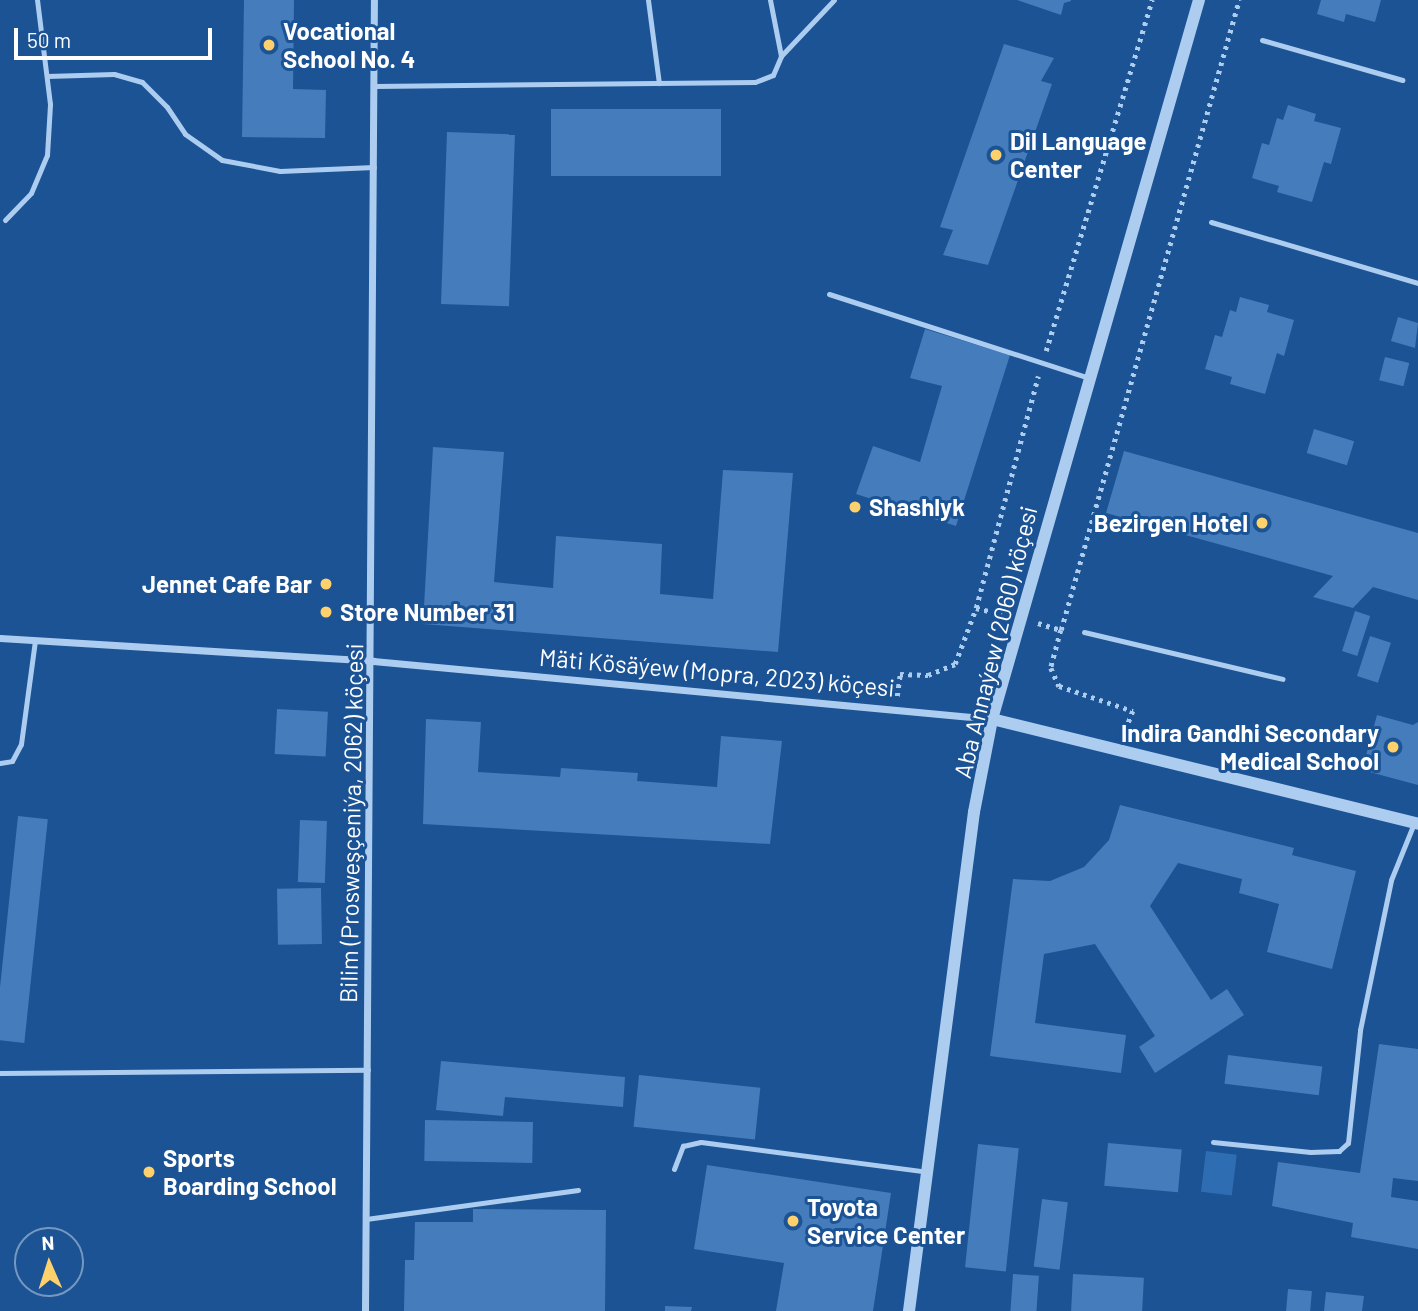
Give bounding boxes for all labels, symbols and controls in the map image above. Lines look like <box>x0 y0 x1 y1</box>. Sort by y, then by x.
scale bar <box>18 14 215 58</box>
place label: Vocational School No. 4 <box>283 17 415 73</box>
text: 50 m <box>27 27 71 52</box>
marker: Vocational School No. 4 <box>261 37 277 53</box>
place label: Dil Language Center <box>1010 127 1147 183</box>
marker: Dil Language Center <box>988 147 1004 163</box>
place label: Shashlyk <box>869 493 965 521</box>
marker: Shashlyk <box>847 499 863 515</box>
street label: Aba Annaýew (2060) köçesi <box>947 503 1043 781</box>
place label: Bezirgen Hotel <box>1094 509 1248 537</box>
marker: Bezirgen Hotel <box>1254 515 1270 531</box>
place label: Jennet Cafe Bar <box>142 570 312 598</box>
marker: Jennet Cafe Bar <box>318 576 334 592</box>
place label: Store Number 31 <box>340 598 514 626</box>
marker: Store Number 31 <box>318 604 334 620</box>
street label: Mäti Kösäýew (Mopra, 2023) köçesi <box>538 642 896 702</box>
street label: Bilim (Prosweşçeniýa, 2062) köçesi <box>333 643 369 1003</box>
place label: Indira Gandhi Secondary Medical School <box>1121 719 1379 775</box>
marker: Indira Gandhi Secondary Medical School <box>1385 739 1401 755</box>
place label: Sports Boarding School <box>163 1144 337 1200</box>
marker: Sports Boarding School <box>141 1164 157 1180</box>
place label: Toyota Service Center <box>807 1193 965 1249</box>
marker: Toyota Service Center <box>785 1213 801 1229</box>
north arrow <box>14 1227 84 1297</box>
text: N <box>41 1231 55 1254</box>

